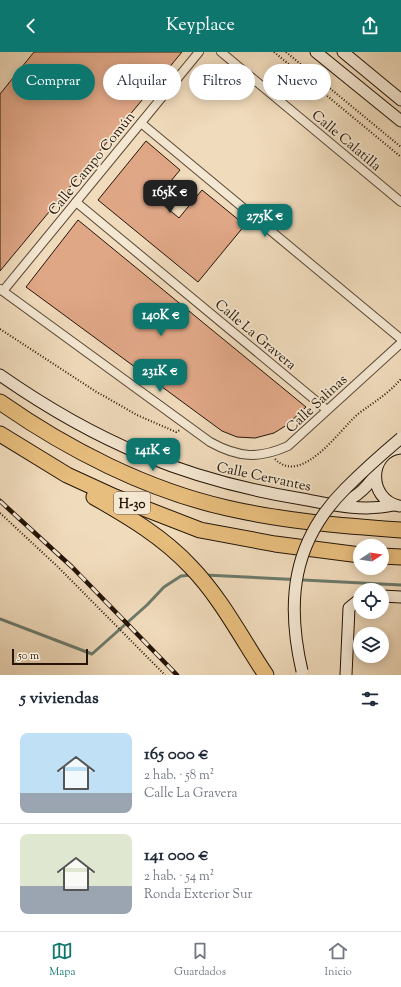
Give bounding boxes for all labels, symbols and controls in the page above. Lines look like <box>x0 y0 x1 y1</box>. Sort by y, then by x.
text: Keyplace <box>166 13 235 39</box>
icon: back <box>20 15 42 37</box>
icon: share <box>359 15 381 37</box>
chip: Comprar <box>12 64 95 100</box>
chip: Alquilar <box>103 64 181 100</box>
chip: Filtros <box>189 64 255 100</box>
chip: Nuevo <box>263 64 331 100</box>
street label: Calle Calatilla <box>307 106 385 177</box>
street label: Calle Campo Común <box>44 108 141 220</box>
pin: 165K € <box>137 180 203 214</box>
text: 165K € <box>152 184 188 202</box>
pin: 275K € <box>232 204 298 238</box>
text: 275K € <box>246 208 284 226</box>
street label: Calle La Gravera <box>210 296 300 376</box>
pin: 140K € <box>128 303 194 337</box>
text: 140K € <box>142 307 180 325</box>
pin: 231K € <box>127 359 193 393</box>
text: 231K € <box>142 363 178 381</box>
street label: Calle Salinas <box>282 371 353 438</box>
pin: 141K € <box>120 438 186 472</box>
text: 141K € <box>135 442 171 460</box>
street label: Calle Cervantes <box>214 458 313 498</box>
road number: H-30 <box>114 492 150 514</box>
north arrow <box>353 539 389 575</box>
map controls <box>353 539 389 663</box>
button: locate <box>353 583 389 619</box>
button: layers <box>353 627 389 663</box>
scale bar <box>12 647 88 666</box>
text: 50 m <box>18 648 39 664</box>
text: 5 viviendas <box>20 687 99 711</box>
icon: filters <box>359 688 381 710</box>
text: 165 000 € <box>144 743 209 767</box>
icon: home <box>52 749 100 797</box>
text: 2 hab. · 58 m² <box>144 767 214 785</box>
text: Calle La Gravera <box>144 785 238 803</box>
text: 141 000 € <box>144 844 209 868</box>
icon: home <box>52 850 100 898</box>
text: 2 hab. · 54 m² <box>144 868 214 886</box>
text: Ronda Exterior Sur <box>144 886 252 904</box>
tab: Mapa <box>49 940 76 980</box>
tab: Guardados <box>174 940 226 980</box>
tab: Inicio <box>324 940 352 980</box>

